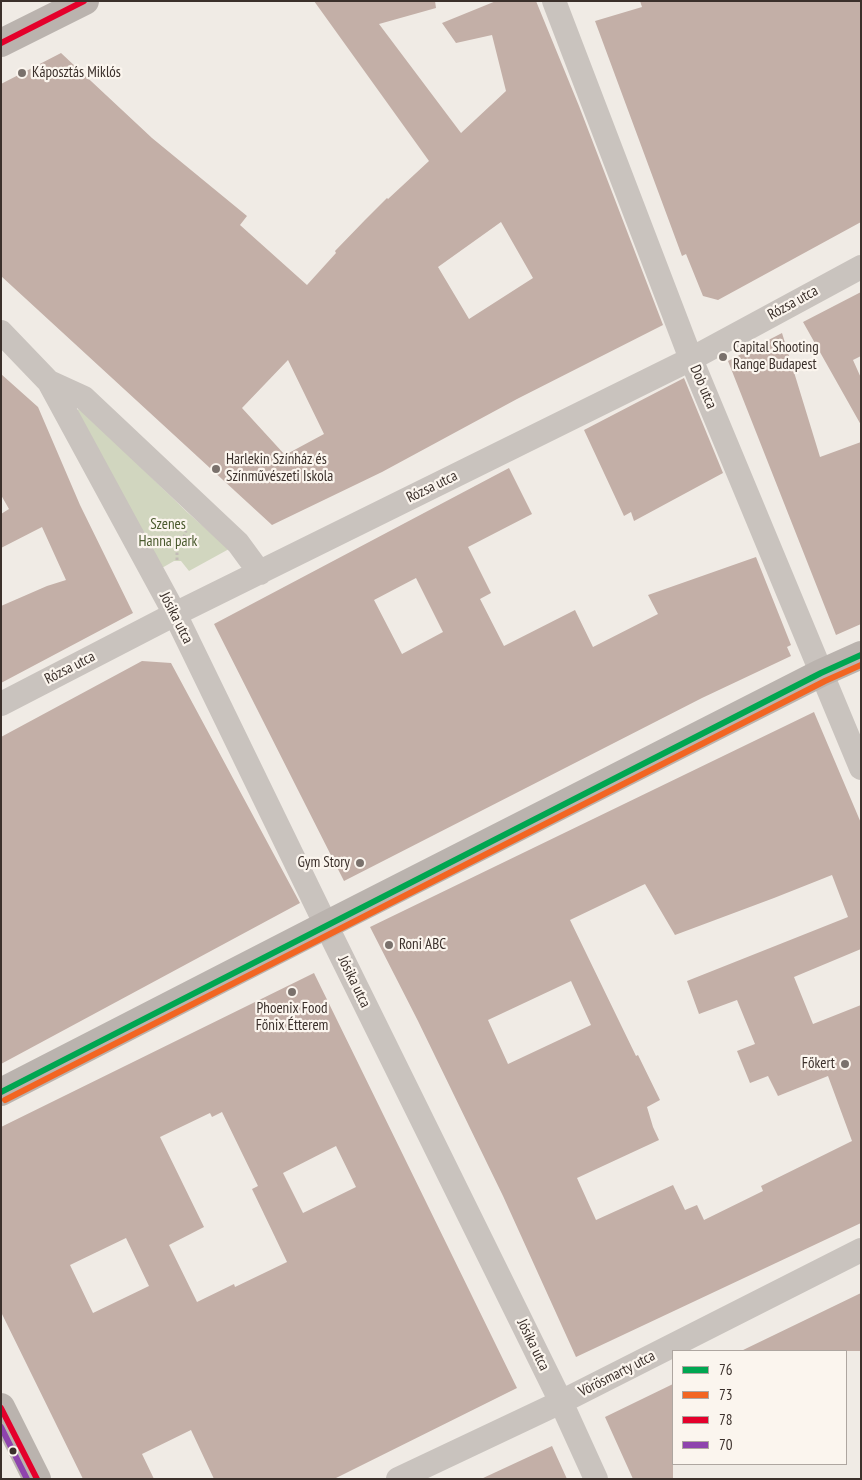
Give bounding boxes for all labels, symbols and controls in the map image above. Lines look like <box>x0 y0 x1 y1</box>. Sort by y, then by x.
place label: Káposztás Miklós <box>32 64 121 82</box>
marker: Káposztás Miklós <box>16 67 28 79</box>
street label: Rózsa utca <box>765 282 821 324</box>
place label: Capital Shooting Range Budapest <box>733 339 819 374</box>
marker: Capital Shooting Range Budapest <box>717 351 729 363</box>
street label: Dob utca <box>686 362 720 412</box>
place label: Harlekin Színház és Színművészeti Iskola <box>226 451 333 486</box>
marker: Harlekin Színház és Színművészeti Iskola <box>210 463 222 475</box>
street label: Rózsa utca <box>404 467 460 507</box>
park label: Szenes Hanna park <box>139 516 197 551</box>
street label: Jósika utca <box>155 589 197 647</box>
street label: Rózsa utca <box>42 648 98 688</box>
place label: Gym Story <box>297 854 350 872</box>
marker: Gym Story <box>354 857 366 869</box>
place label: Roni ABC <box>399 936 446 954</box>
marker: Roni ABC <box>383 939 395 951</box>
street label: Jósika utca <box>334 953 374 1011</box>
marker: Phoenix Food Főnix Étterem <box>286 986 298 998</box>
place label: Phoenix Food Főnix Étterem <box>256 1000 328 1035</box>
place label: Főkert <box>802 1055 835 1073</box>
marker: Főkert <box>839 1058 851 1070</box>
street label: Jósika utca <box>513 1316 553 1374</box>
street label: Vörösmarty utca <box>576 1347 658 1401</box>
legend <box>672 1350 847 1465</box>
text: 76 <box>719 1360 733 1379</box>
text: 73 <box>719 1385 733 1404</box>
text: 78 <box>719 1410 733 1429</box>
text: 70 <box>719 1435 733 1454</box>
unlabelled marker <box>8 1446 18 1456</box>

